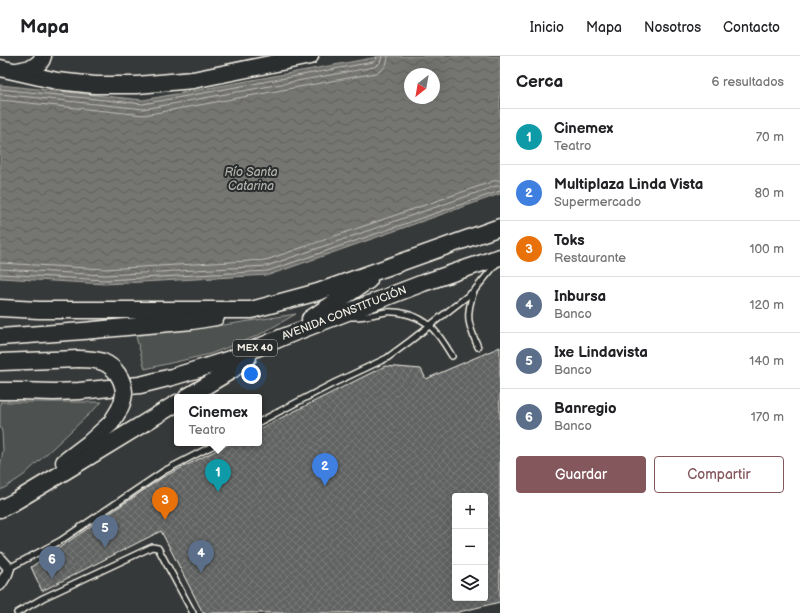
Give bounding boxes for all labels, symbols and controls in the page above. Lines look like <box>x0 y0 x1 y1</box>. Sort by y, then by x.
text: Mapa <box>20 16 69 39</box>
text: Inicio <box>530 19 564 36</box>
text: Mapa <box>586 19 622 36</box>
text: Nosotros <box>644 19 701 36</box>
text: Contacto <box>723 19 780 36</box>
north arrow <box>404 68 440 104</box>
text: Cerca <box>516 72 563 92</box>
text: 6 resultados <box>712 74 784 90</box>
text: Cinemex <box>554 119 613 138</box>
text: 1 <box>526 129 532 145</box>
text: 70 m <box>756 129 784 145</box>
text: Teatro <box>554 138 591 154</box>
water label: Río Santa Catarina <box>225 165 278 194</box>
text: Multiplaza Linda Vista <box>554 175 703 194</box>
text: 2 <box>525 185 533 201</box>
text: 80 m <box>755 185 784 201</box>
text: Supermercado <box>554 194 641 210</box>
text: Toks <box>554 231 585 250</box>
text: 3 <box>525 241 533 257</box>
text: 100 m <box>749 241 784 257</box>
text: Restaurante <box>554 250 626 266</box>
street label: AVENIDA CONSTITUCIÓN <box>279 282 408 343</box>
text: Inbursa <box>554 287 606 306</box>
text: 4 <box>525 297 533 313</box>
text: 120 m <box>749 297 784 313</box>
text: Banco <box>554 306 592 322</box>
road number: MEX 40 <box>233 340 277 356</box>
text: Ixe Lindavista <box>554 343 648 362</box>
text: 5 <box>525 353 533 369</box>
text: 140 m <box>749 353 784 369</box>
text: Banco <box>554 362 592 378</box>
your location <box>241 364 261 384</box>
popup <box>174 394 262 446</box>
text: Banregio <box>554 399 617 418</box>
text: Cinemex <box>188 403 248 422</box>
text: 6 <box>525 409 533 425</box>
text: 170 m <box>751 409 784 425</box>
text: Banco <box>554 418 592 434</box>
text: Teatro <box>188 422 226 438</box>
pin: 2 <box>312 453 338 486</box>
button: Guardar <box>516 456 646 493</box>
button: Compartir <box>654 456 784 493</box>
pin: 1 <box>205 459 231 492</box>
pin: 3 <box>152 487 178 520</box>
map controls <box>452 493 488 601</box>
button: + <box>452 493 488 529</box>
pin: 5 <box>92 515 118 548</box>
button: − <box>452 529 488 565</box>
pin: 4 <box>188 540 214 573</box>
pin: 6 <box>39 546 65 579</box>
button: layers <box>452 565 488 601</box>

